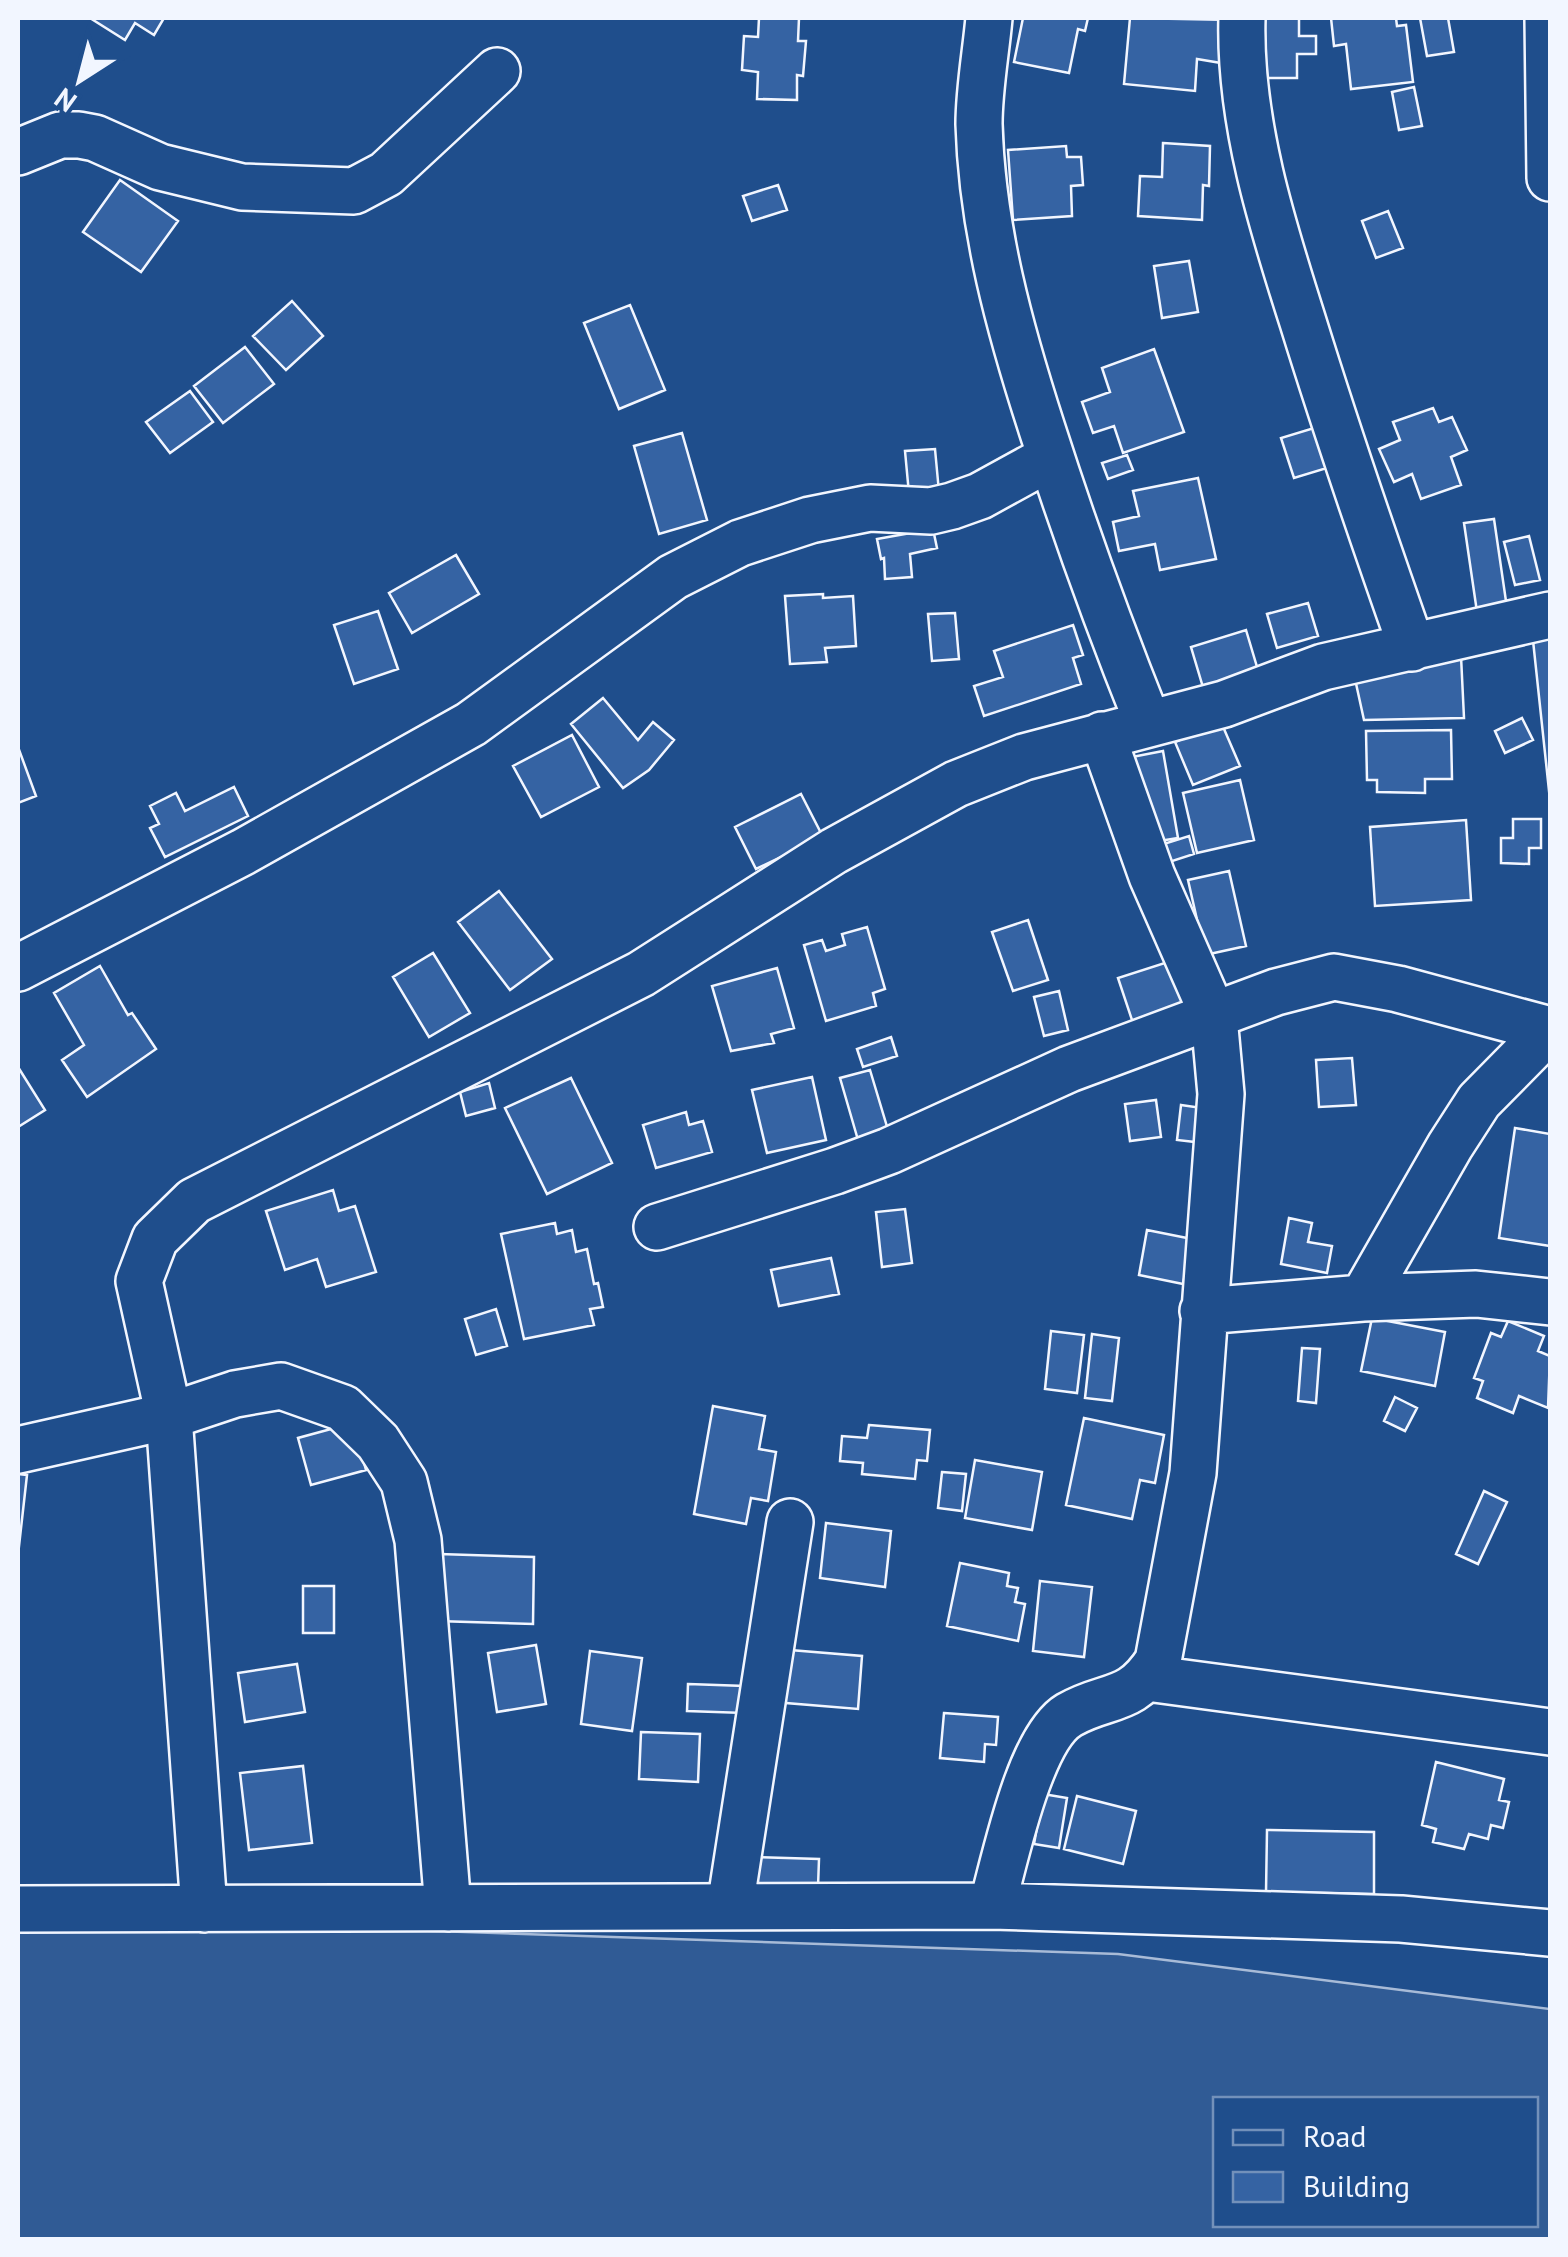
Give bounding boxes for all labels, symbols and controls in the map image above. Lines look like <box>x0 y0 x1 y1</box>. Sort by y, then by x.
north arrow <box>30 30 130 130</box>
text: N <box>47 80 83 121</box>
legend <box>1213 2097 1538 2227</box>
text: Road <box>1303 2116 1367 2155</box>
text: Building <box>1303 2166 1410 2205</box>

